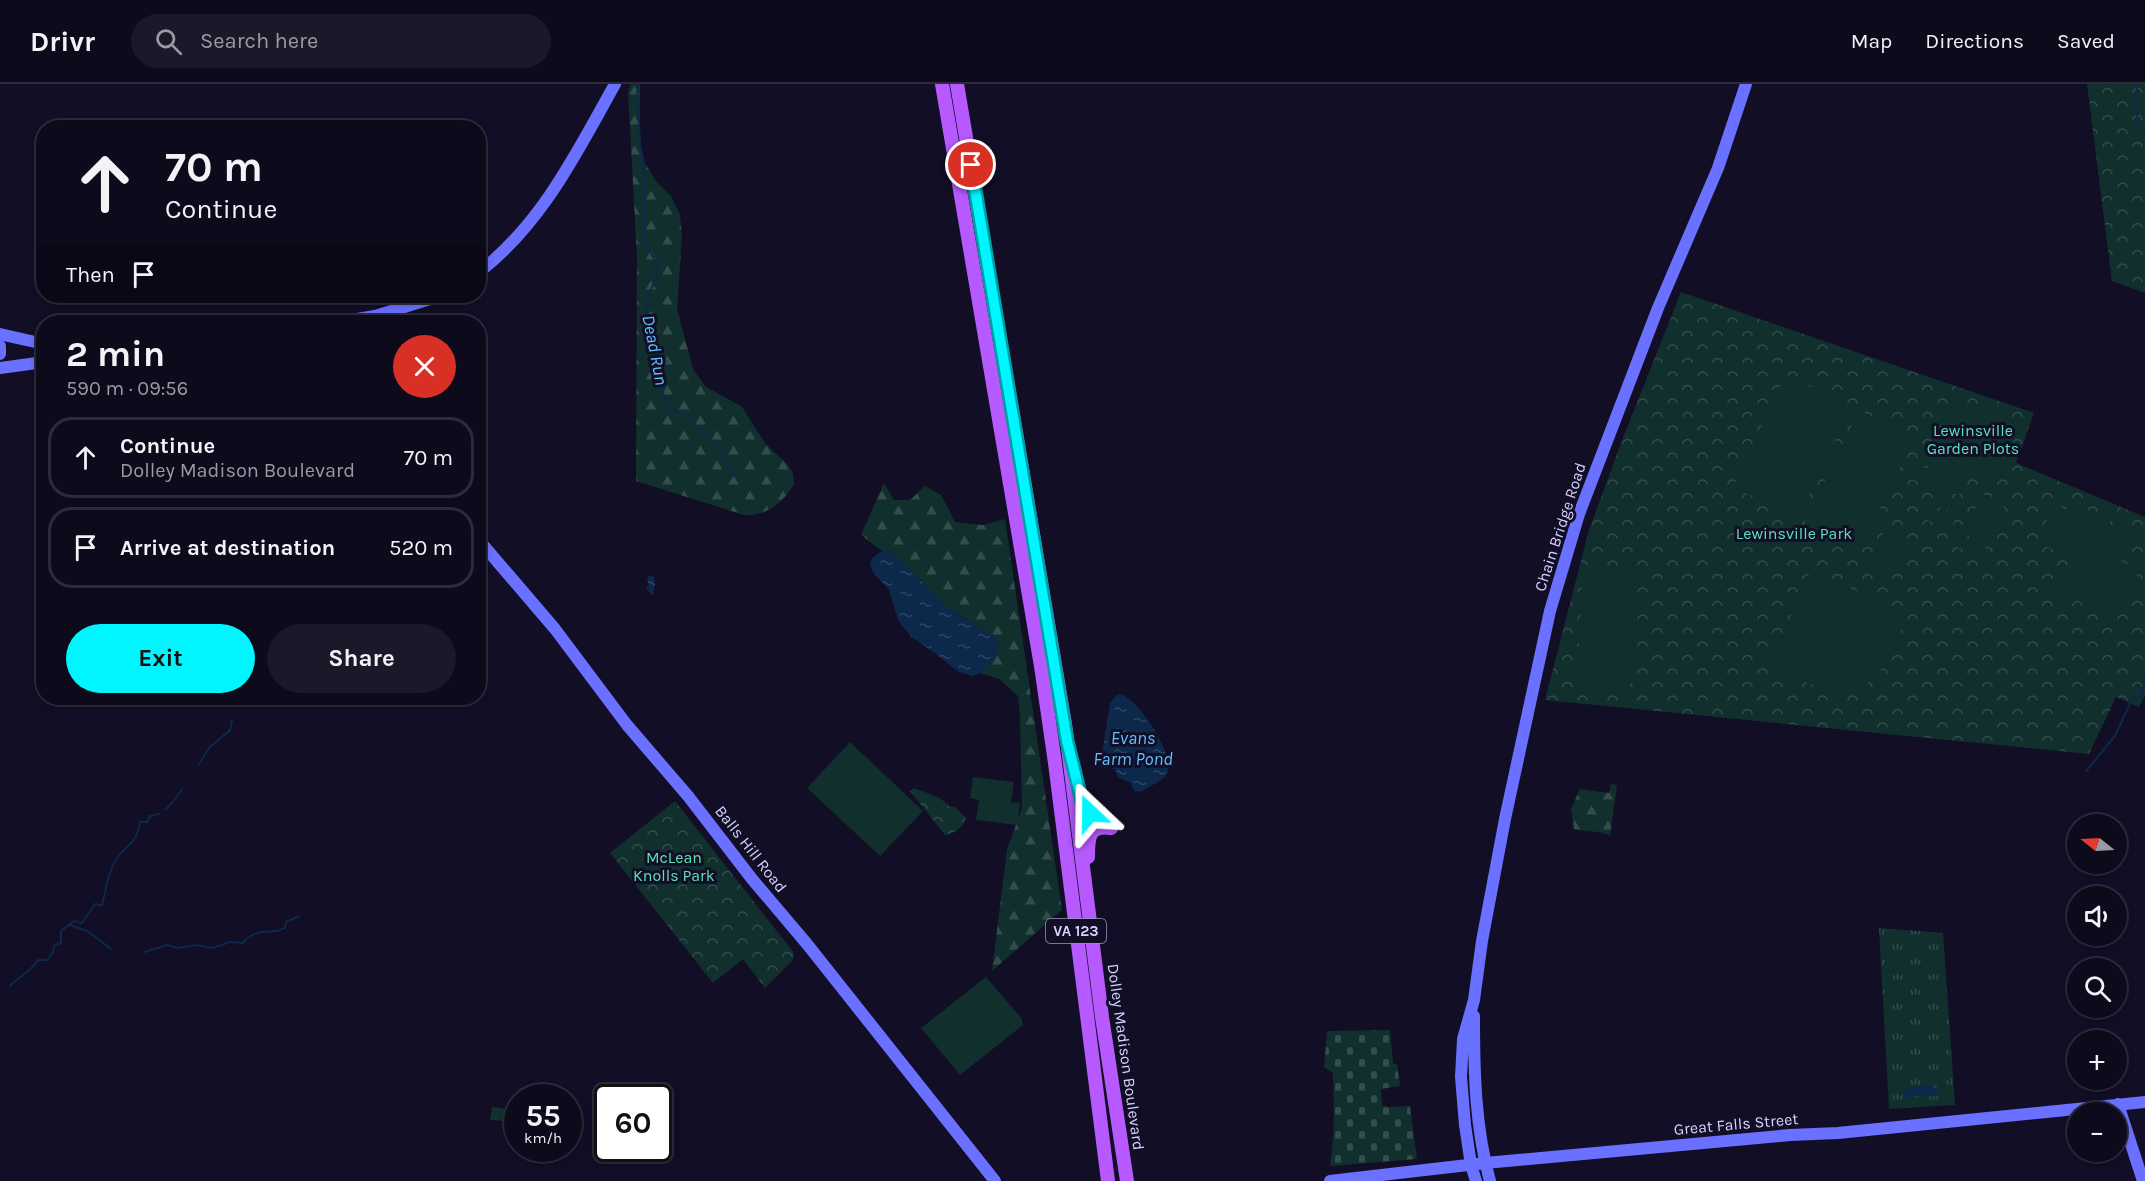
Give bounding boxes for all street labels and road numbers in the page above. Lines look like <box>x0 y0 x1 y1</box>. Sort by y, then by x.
street label: Chain Bridge Road <box>1530 460 1590 594</box>
street label: Balls Hill Road <box>711 802 791 896</box>
road number: VA 123 <box>1046 919 1106 943</box>
street label: Dolley Madison Boulevard <box>1104 963 1148 1151</box>
street label: Great Falls Street <box>1673 1109 1799 1139</box>

